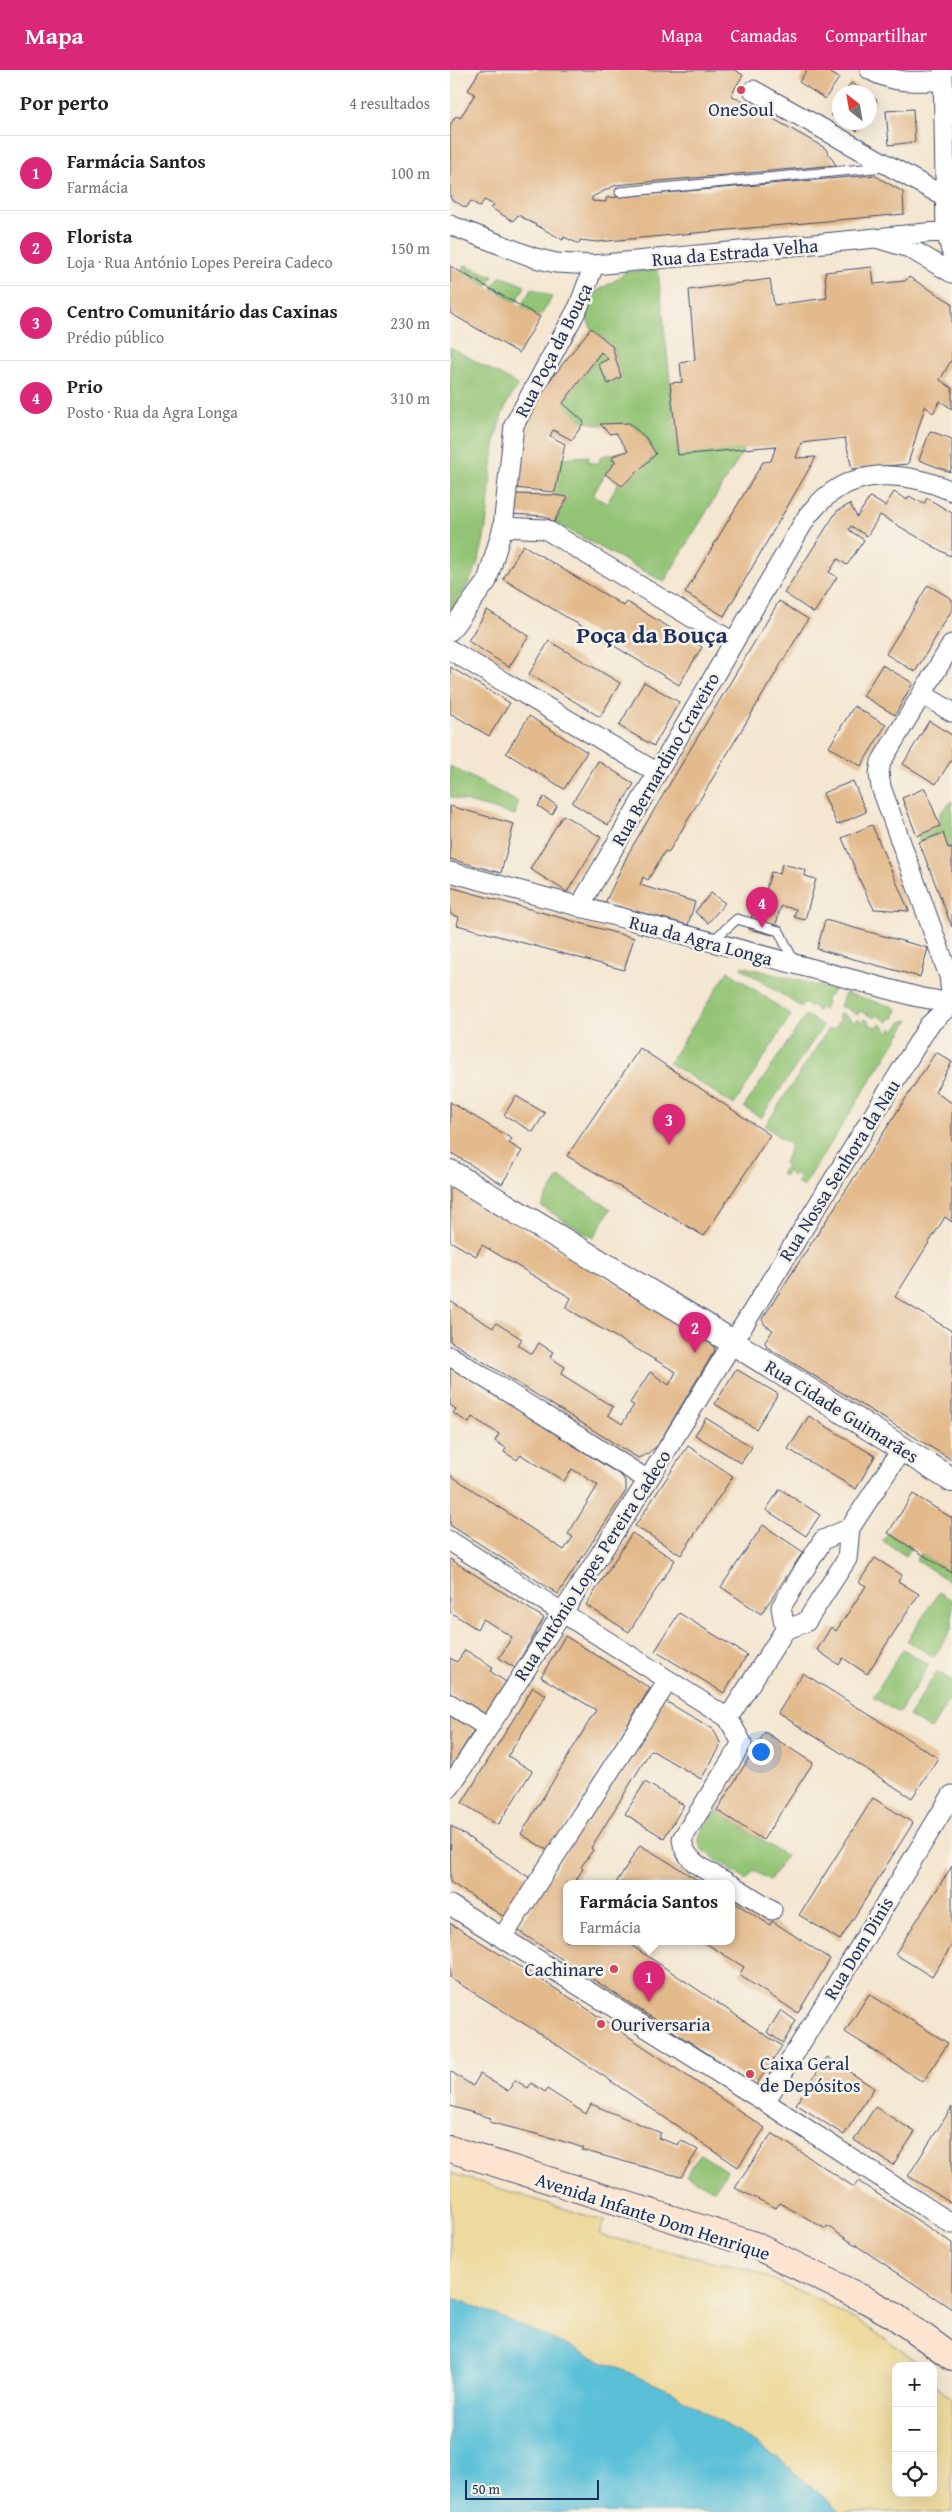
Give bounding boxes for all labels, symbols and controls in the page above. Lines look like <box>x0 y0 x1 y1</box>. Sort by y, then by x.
text: Mapa <box>25 18 84 53</box>
text: Mapa <box>661 22 702 49</box>
text: Camadas <box>730 22 797 49</box>
text: Compartilhar <box>825 22 927 49</box>
marker: OneSoul <box>735 84 747 96</box>
north arrow <box>832 85 877 130</box>
text: Por perto <box>20 87 109 118</box>
text: 4 resultados <box>349 91 430 115</box>
place label: OneSoul <box>708 95 774 123</box>
text: Farmácia Santos <box>67 147 206 175</box>
text: 1 <box>32 161 40 185</box>
text: 100 m <box>390 161 430 185</box>
text: Farmácia <box>67 175 128 199</box>
text: Florista <box>67 222 133 250</box>
street label: Rua da Estrada Velha <box>651 231 819 273</box>
text: 2 <box>32 236 40 260</box>
text: 150 m <box>390 236 430 260</box>
text: Loja · Rua António Lopes Pereira Cadeco <box>67 250 333 274</box>
street label: Rua Poça da Bouça <box>507 278 599 422</box>
text: Centro Comunitário das Caxinas <box>67 297 338 325</box>
text: 3 <box>32 311 40 335</box>
text: 230 m <box>390 311 430 335</box>
text: Prédio público <box>67 325 164 349</box>
text: Prio <box>67 372 103 400</box>
text: 4 <box>32 386 40 410</box>
text: 310 m <box>390 386 430 410</box>
text: Posto · Rua da Agra Longa <box>67 400 238 424</box>
district label: Poça da Bouça <box>576 617 728 652</box>
street label: Rua Bernardino Craveiro <box>604 667 726 851</box>
pin: 4 <box>746 887 778 928</box>
street label: Rua da Agra Longa <box>626 907 776 973</box>
street label: Rua Nossa Senhora da Nau <box>772 1073 907 1266</box>
pin: 3 <box>653 1104 685 1145</box>
pin: 2 <box>679 1312 711 1353</box>
street label: Rua Cidade Guimarães <box>760 1352 924 1470</box>
street label: Rua António Lopes Pereira Cadeco <box>506 1444 678 1686</box>
your location <box>748 1739 774 1765</box>
popup <box>563 1880 735 1945</box>
text: Farmácia Santos <box>580 1887 718 1915</box>
street label: Rua Dom Dinis <box>816 1891 900 2005</box>
text: Farmácia <box>580 1915 641 1939</box>
place label: Cachinare <box>524 1955 604 1983</box>
pin: 1 <box>633 1961 665 2002</box>
marker: Cachinare <box>608 1963 620 1975</box>
place label: Ouriversaria <box>611 2010 710 2038</box>
marker: Ouriversaria <box>595 2018 607 2030</box>
place label: Caixa Geral de Depósitos <box>760 2049 860 2099</box>
marker: Caixa Geral de Depósitos <box>744 2068 756 2080</box>
street label: Avenida Infante Dom Henrique <box>532 2165 774 2267</box>
map controls <box>892 2362 937 2497</box>
button: + <box>892 2362 937 2407</box>
button: − <box>892 2407 937 2452</box>
button: locate <box>892 2452 937 2497</box>
scale bar <box>465 2477 599 2500</box>
text: 50 m <box>472 2479 500 2499</box>

